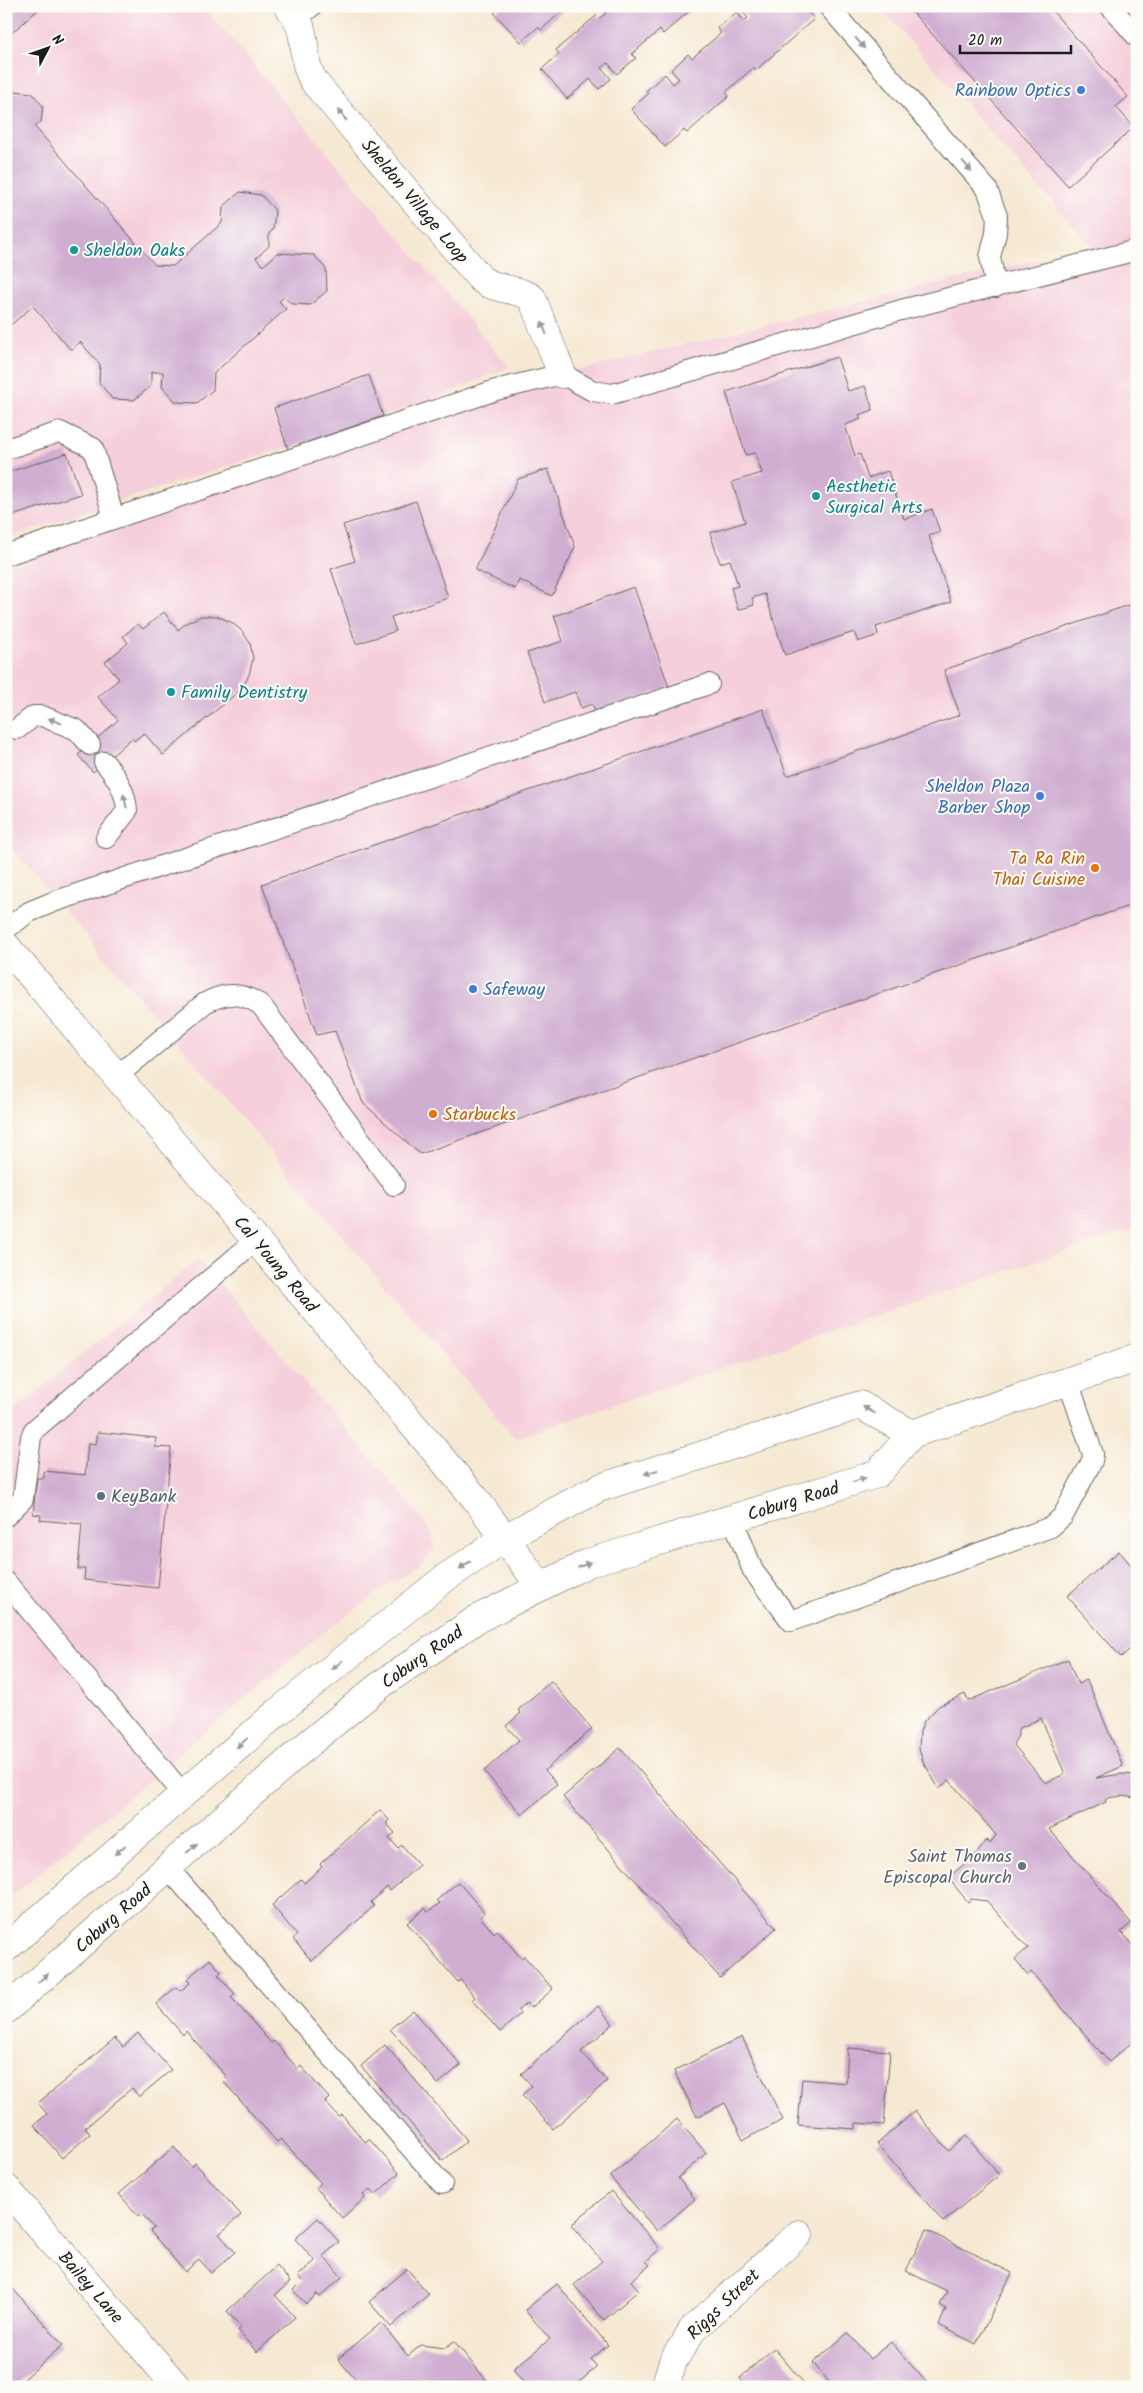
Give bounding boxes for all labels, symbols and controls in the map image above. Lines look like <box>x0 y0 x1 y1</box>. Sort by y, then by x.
north arrow <box>22 22 72 72</box>
scale bar <box>960 22 1072 54</box>
text: 20 m <box>968 29 1002 53</box>
text: N <box>46 30 68 51</box>
one-way arrow <box>855 36 866 49</box>
place label: Rainbow Optics <box>955 77 1071 106</box>
marker: Rainbow Optics <box>1075 84 1087 96</box>
one-way arrow <box>336 110 348 122</box>
street label: Sheldon Village Loop <box>353 133 475 271</box>
one-way arrow <box>961 159 973 171</box>
place label: Sheldon Oaks <box>84 237 186 266</box>
marker: Sheldon Oaks <box>68 244 80 256</box>
one-way arrow <box>540 320 548 335</box>
place label: Aesthetic Surgical Arts <box>826 473 923 523</box>
marker: Aesthetic Surgical Arts <box>810 490 822 502</box>
place label: Family Dentistry <box>181 679 308 708</box>
marker: Family Dentistry <box>165 686 177 698</box>
one-way arrow <box>47 717 62 725</box>
place label: Sheldon Plaza Barber Shop <box>925 773 1030 823</box>
marker: Sheldon Plaza Barber Shop <box>1034 790 1046 802</box>
one-way arrow <box>121 793 129 808</box>
place label: Ta Ra Rin Thai Cuisine <box>992 845 1085 895</box>
marker: Ta Ra Rin Thai Cuisine <box>1089 862 1101 874</box>
place label: Safeway <box>483 976 545 1005</box>
marker: Safeway <box>467 983 479 995</box>
place label: Starbucks <box>443 1101 516 1130</box>
marker: Starbucks <box>427 1108 439 1120</box>
street label: Cal Young Road <box>225 1210 325 1321</box>
one-way arrow <box>863 1406 876 1415</box>
one-way arrow <box>643 1468 658 1476</box>
street label: Coburg Road <box>744 1474 844 1530</box>
one-way arrow <box>852 1475 867 1483</box>
place label: KeyBank <box>111 1483 177 1512</box>
marker: KeyBank <box>95 1490 107 1502</box>
one-way arrow <box>458 1560 472 1570</box>
one-way arrow <box>577 1561 591 1569</box>
street label: Coburg Road <box>376 1619 471 1697</box>
one-way arrow <box>331 1659 344 1670</box>
one-way arrow <box>236 1738 249 1749</box>
one-way arrow <box>185 1843 198 1854</box>
place label: Saint Thomas Episcopal Church <box>883 1843 1012 1893</box>
one-way arrow <box>114 1845 127 1856</box>
marker: Saint Thomas Episcopal Church <box>1016 1860 1028 1872</box>
street label: Coburg Road <box>69 1876 160 1961</box>
one-way arrow <box>36 1973 49 1984</box>
street label: Bailey Lane <box>50 2245 130 2331</box>
street label: Riggs Street <box>681 2262 768 2348</box>

